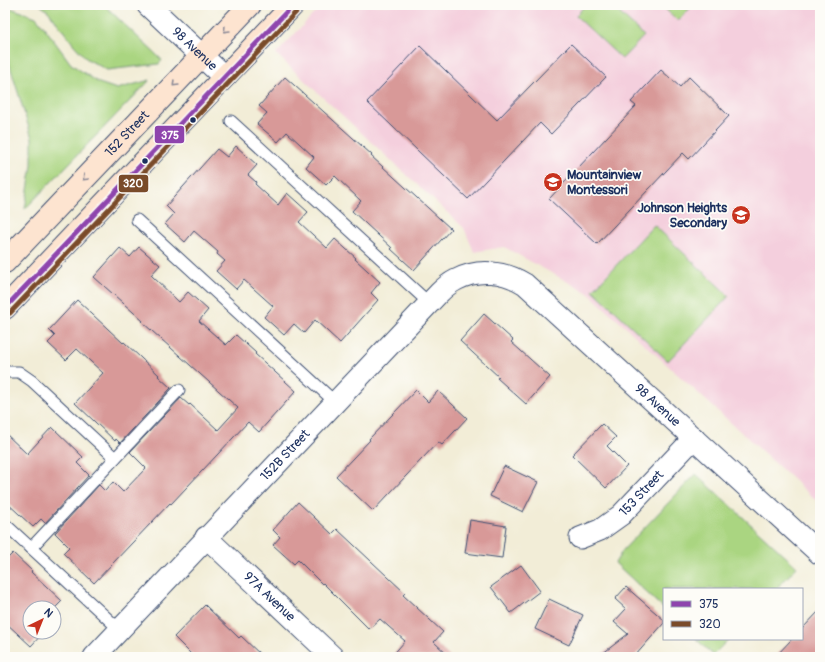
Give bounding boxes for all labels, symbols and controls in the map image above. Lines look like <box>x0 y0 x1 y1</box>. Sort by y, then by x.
street label: 98 Avenue <box>169 24 221 75</box>
one-way arrow <box>223 25 230 33</box>
one-way arrow <box>172 79 179 87</box>
street label: 152 Street <box>101 107 153 160</box>
unlabelled marker <box>188 115 198 125</box>
line badge: 375 <box>154 125 185 144</box>
text: 375 <box>161 129 179 142</box>
unlabelled marker <box>140 156 150 166</box>
place label: Mountainview Montessori <box>567 167 642 198</box>
school or university icon: Mountainview Montessori <box>542 171 564 193</box>
one-way arrow <box>82 173 90 181</box>
line badge: 320 <box>118 174 149 193</box>
text: 320 <box>123 177 143 190</box>
place label: Johnson Heights Secondary <box>638 200 727 231</box>
school or university icon: Johnson Heights Secondary <box>730 204 752 226</box>
street label: 98 Avenue <box>631 380 684 430</box>
street label: 152B Street <box>257 426 314 484</box>
street label: 153 Street <box>616 467 668 520</box>
street label: 97A Avenue <box>240 569 299 625</box>
legend <box>663 588 803 640</box>
text: 375 <box>699 597 719 612</box>
north arrow <box>22 600 62 640</box>
text: N <box>41 606 56 621</box>
text: 320 <box>699 617 721 632</box>

